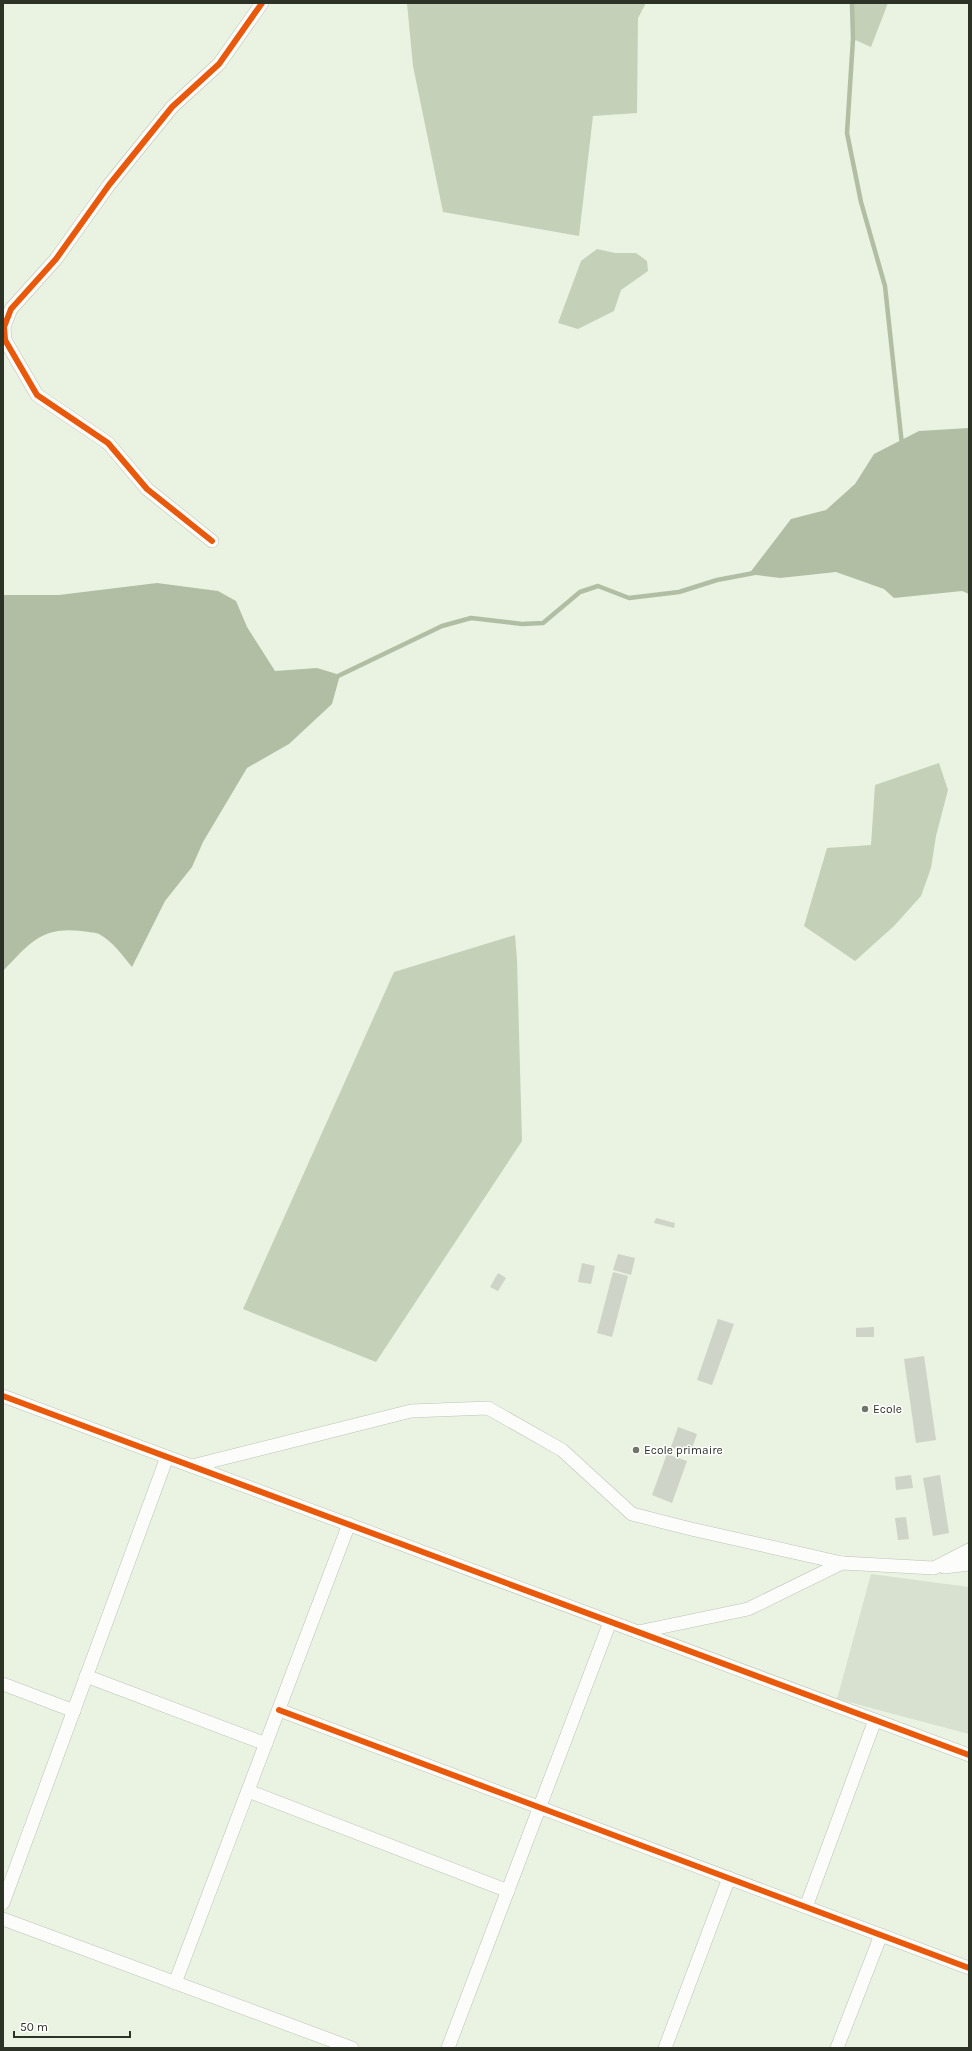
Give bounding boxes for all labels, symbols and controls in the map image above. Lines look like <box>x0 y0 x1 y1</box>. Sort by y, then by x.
place label: Ecole <box>873 1402 902 1416</box>
marker: Ecole <box>860 1404 870 1414</box>
place label: Ecole primaire <box>644 1443 723 1457</box>
marker: Ecole primaire <box>631 1445 641 1455</box>
scale bar <box>14 2013 130 2039</box>
text: 50 m <box>20 2020 48 2034</box>

